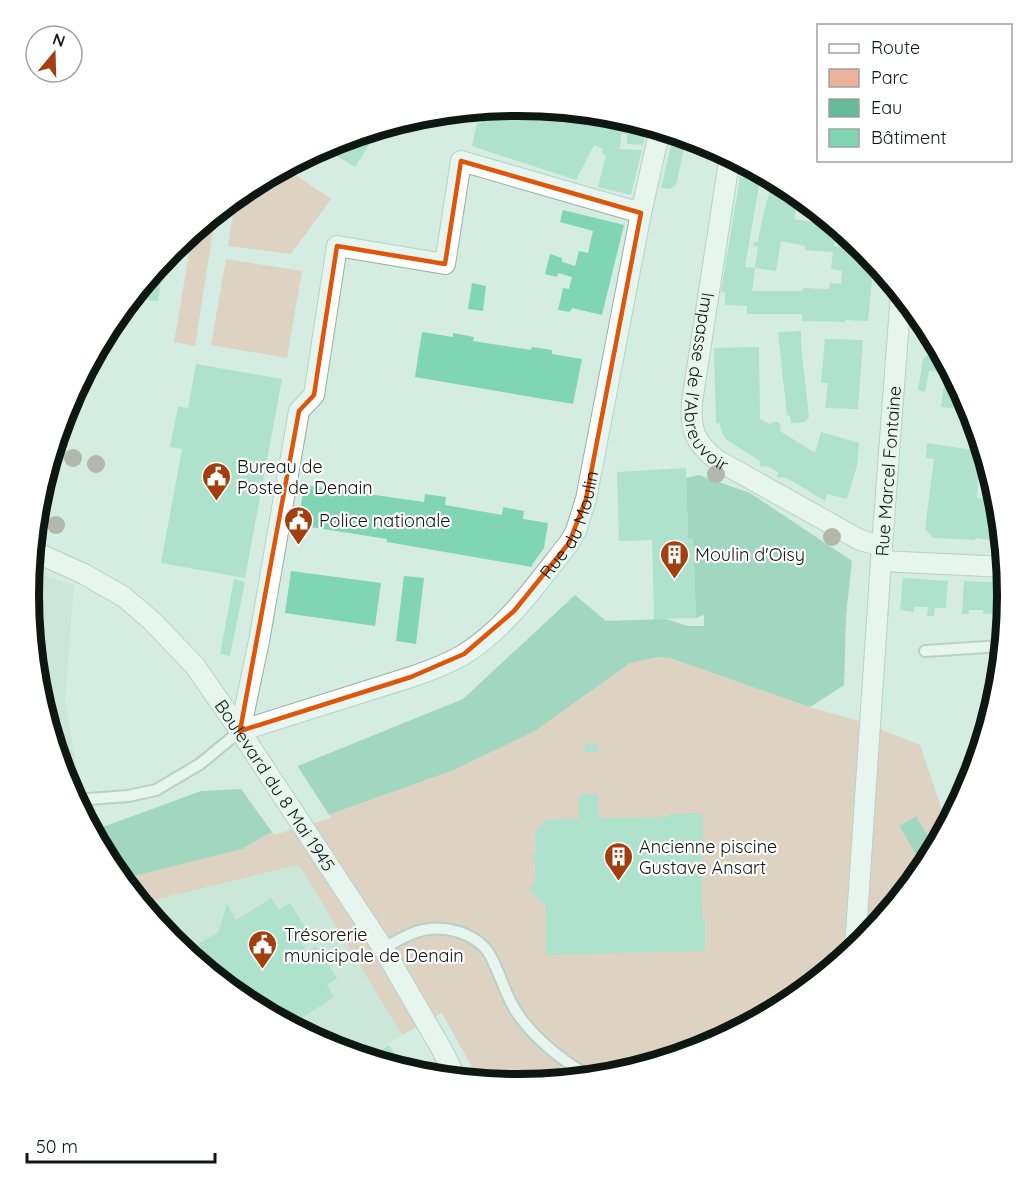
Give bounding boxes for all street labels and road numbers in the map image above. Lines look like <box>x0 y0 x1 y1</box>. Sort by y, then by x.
street label: Impasse de l'Abreuvoir <box>680 291 733 476</box>
street label: Rue Marcel Fontaine <box>870 385 905 557</box>
street label: Rue du Moulin <box>534 469 603 583</box>
street label: Boulevard du 8 Mai 1945 <box>210 695 341 876</box>

